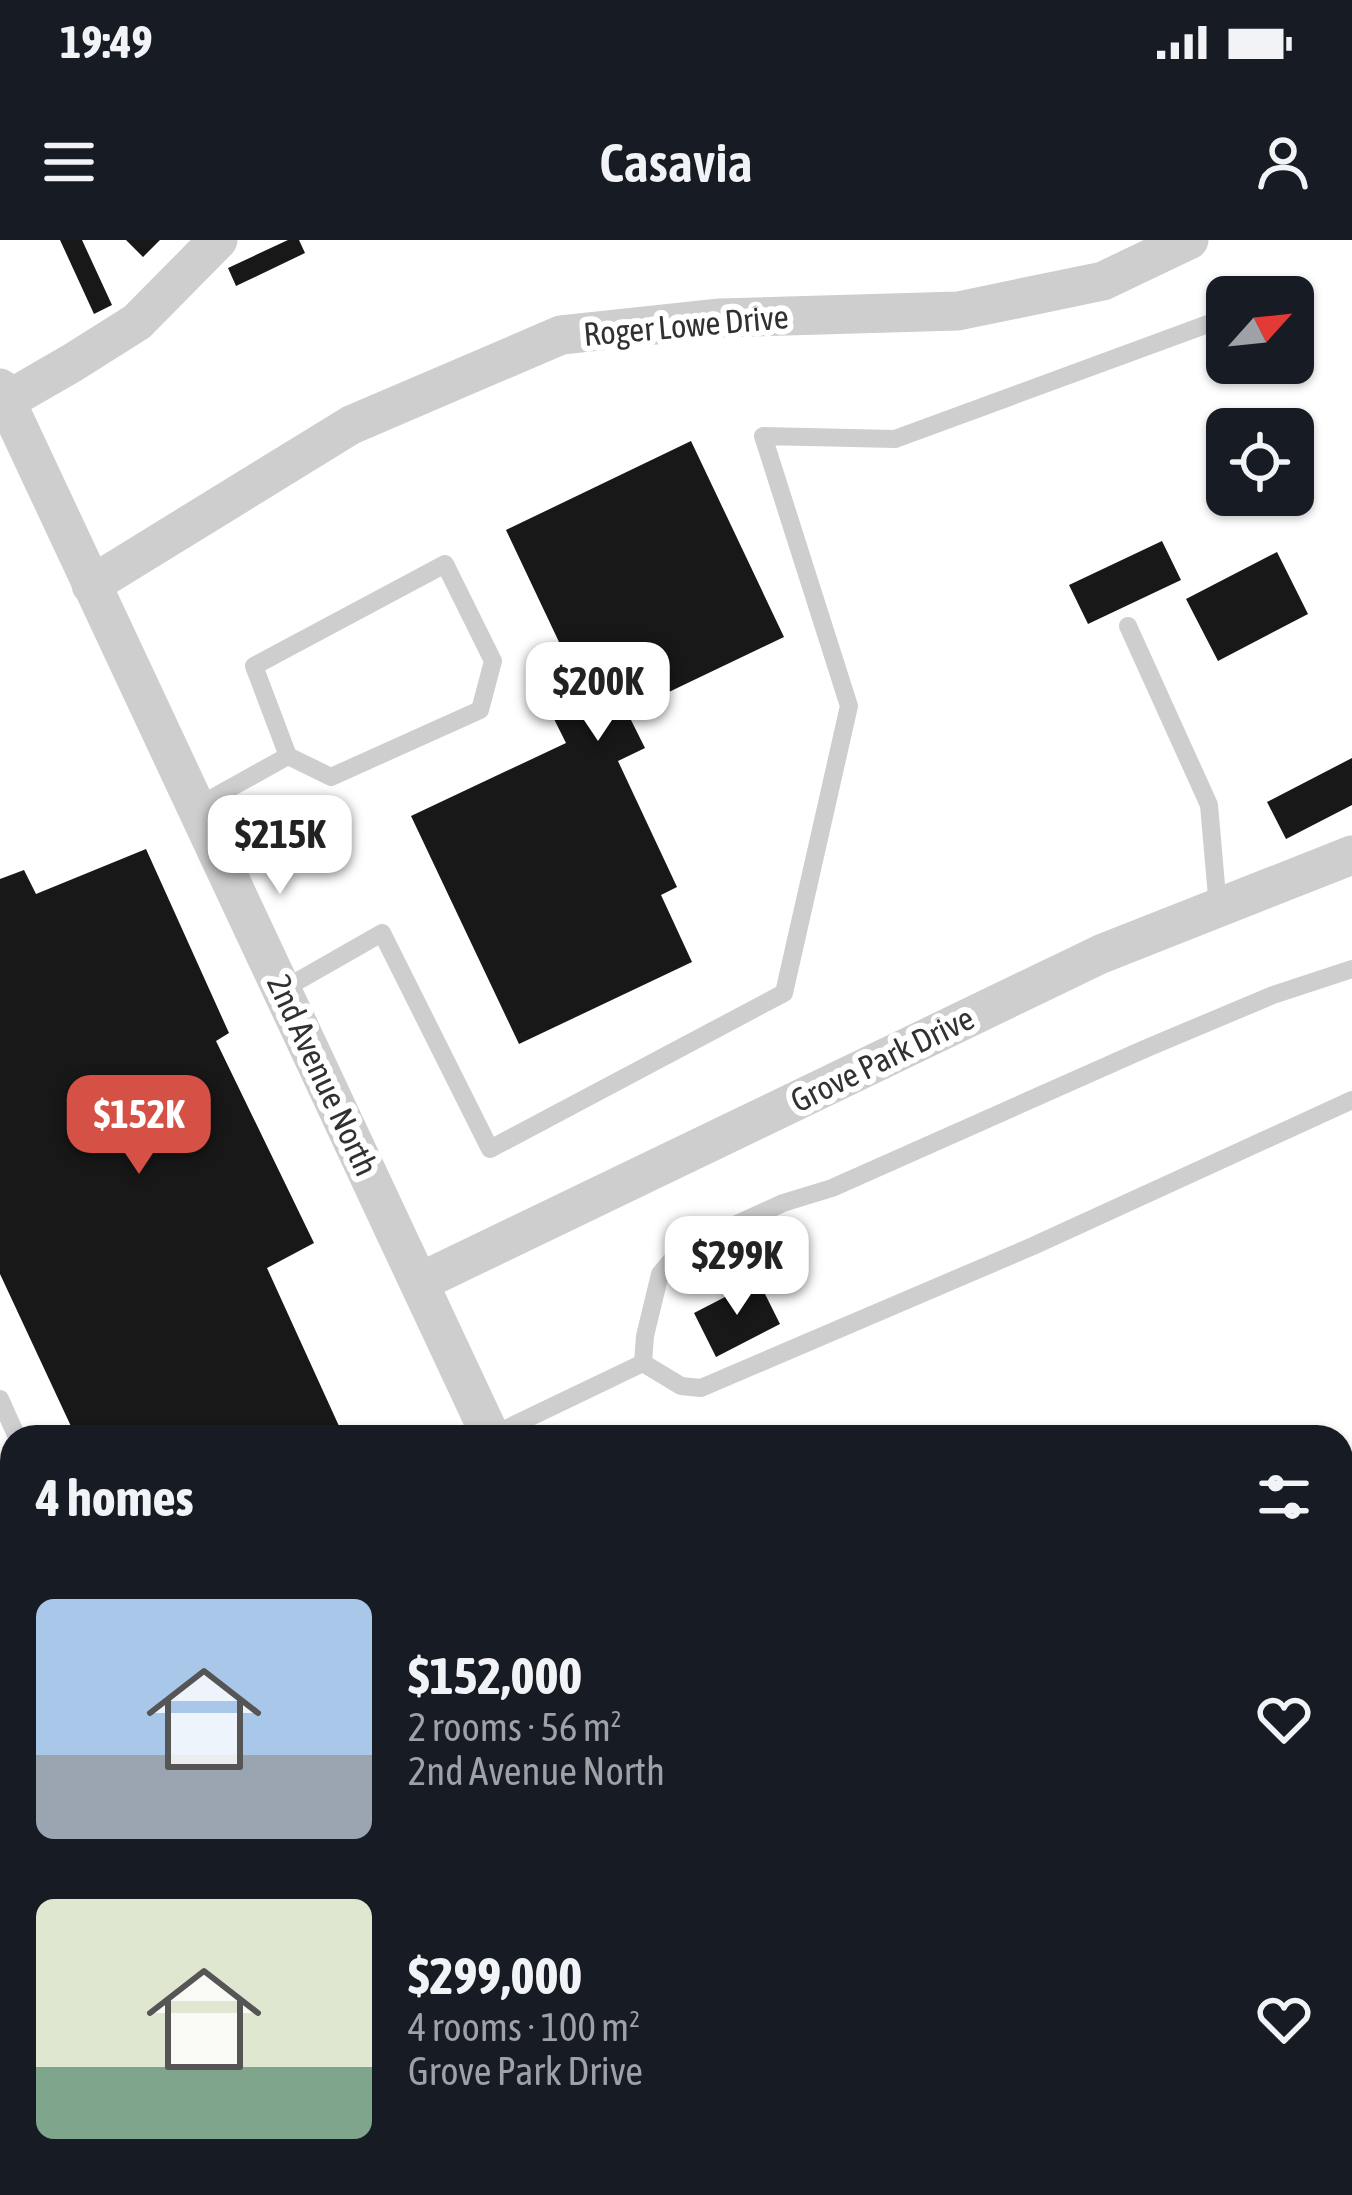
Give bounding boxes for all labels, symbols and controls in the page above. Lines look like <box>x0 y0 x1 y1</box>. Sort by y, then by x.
text: 19:49 <box>60 16 153 68</box>
icon: menu <box>36 129 102 195</box>
icon: person <box>1250 129 1316 195</box>
text: Casavia <box>599 132 753 193</box>
north arrow <box>1206 276 1314 384</box>
map controls <box>1206 276 1314 516</box>
street label: Roger Lowe Drive <box>582 297 790 353</box>
button: locate <box>1206 408 1314 516</box>
pin: $200K <box>514 642 682 744</box>
text: $200K <box>553 659 643 703</box>
pin: $215K <box>196 795 364 897</box>
text: $215K <box>235 812 325 856</box>
street label: 2nd Avenue North <box>260 968 386 1182</box>
street label: Grove Park Drive <box>784 998 980 1120</box>
pin: $152K <box>55 1075 223 1177</box>
text: $152K <box>94 1092 184 1136</box>
pin: $299K <box>653 1216 821 1318</box>
text: $299K <box>692 1233 782 1277</box>
icon: filters <box>1251 1464 1317 1530</box>
text: 4 homes <box>36 1468 194 1527</box>
text: $152,000 <box>408 1646 582 1705</box>
icon: home <box>132 1647 276 1791</box>
icon: heart <box>1251 1686 1317 1752</box>
text: 2 rooms · 56 m² <box>408 1705 622 1749</box>
text: 2nd Avenue North <box>408 1749 665 1793</box>
text: $299,000 <box>408 1946 582 2005</box>
icon: home <box>132 1947 276 2091</box>
icon: heart <box>1251 1986 1317 2052</box>
text: 4 rooms · 100 m² <box>408 2005 640 2049</box>
text: Grove Park Drive <box>408 2049 643 2093</box>

